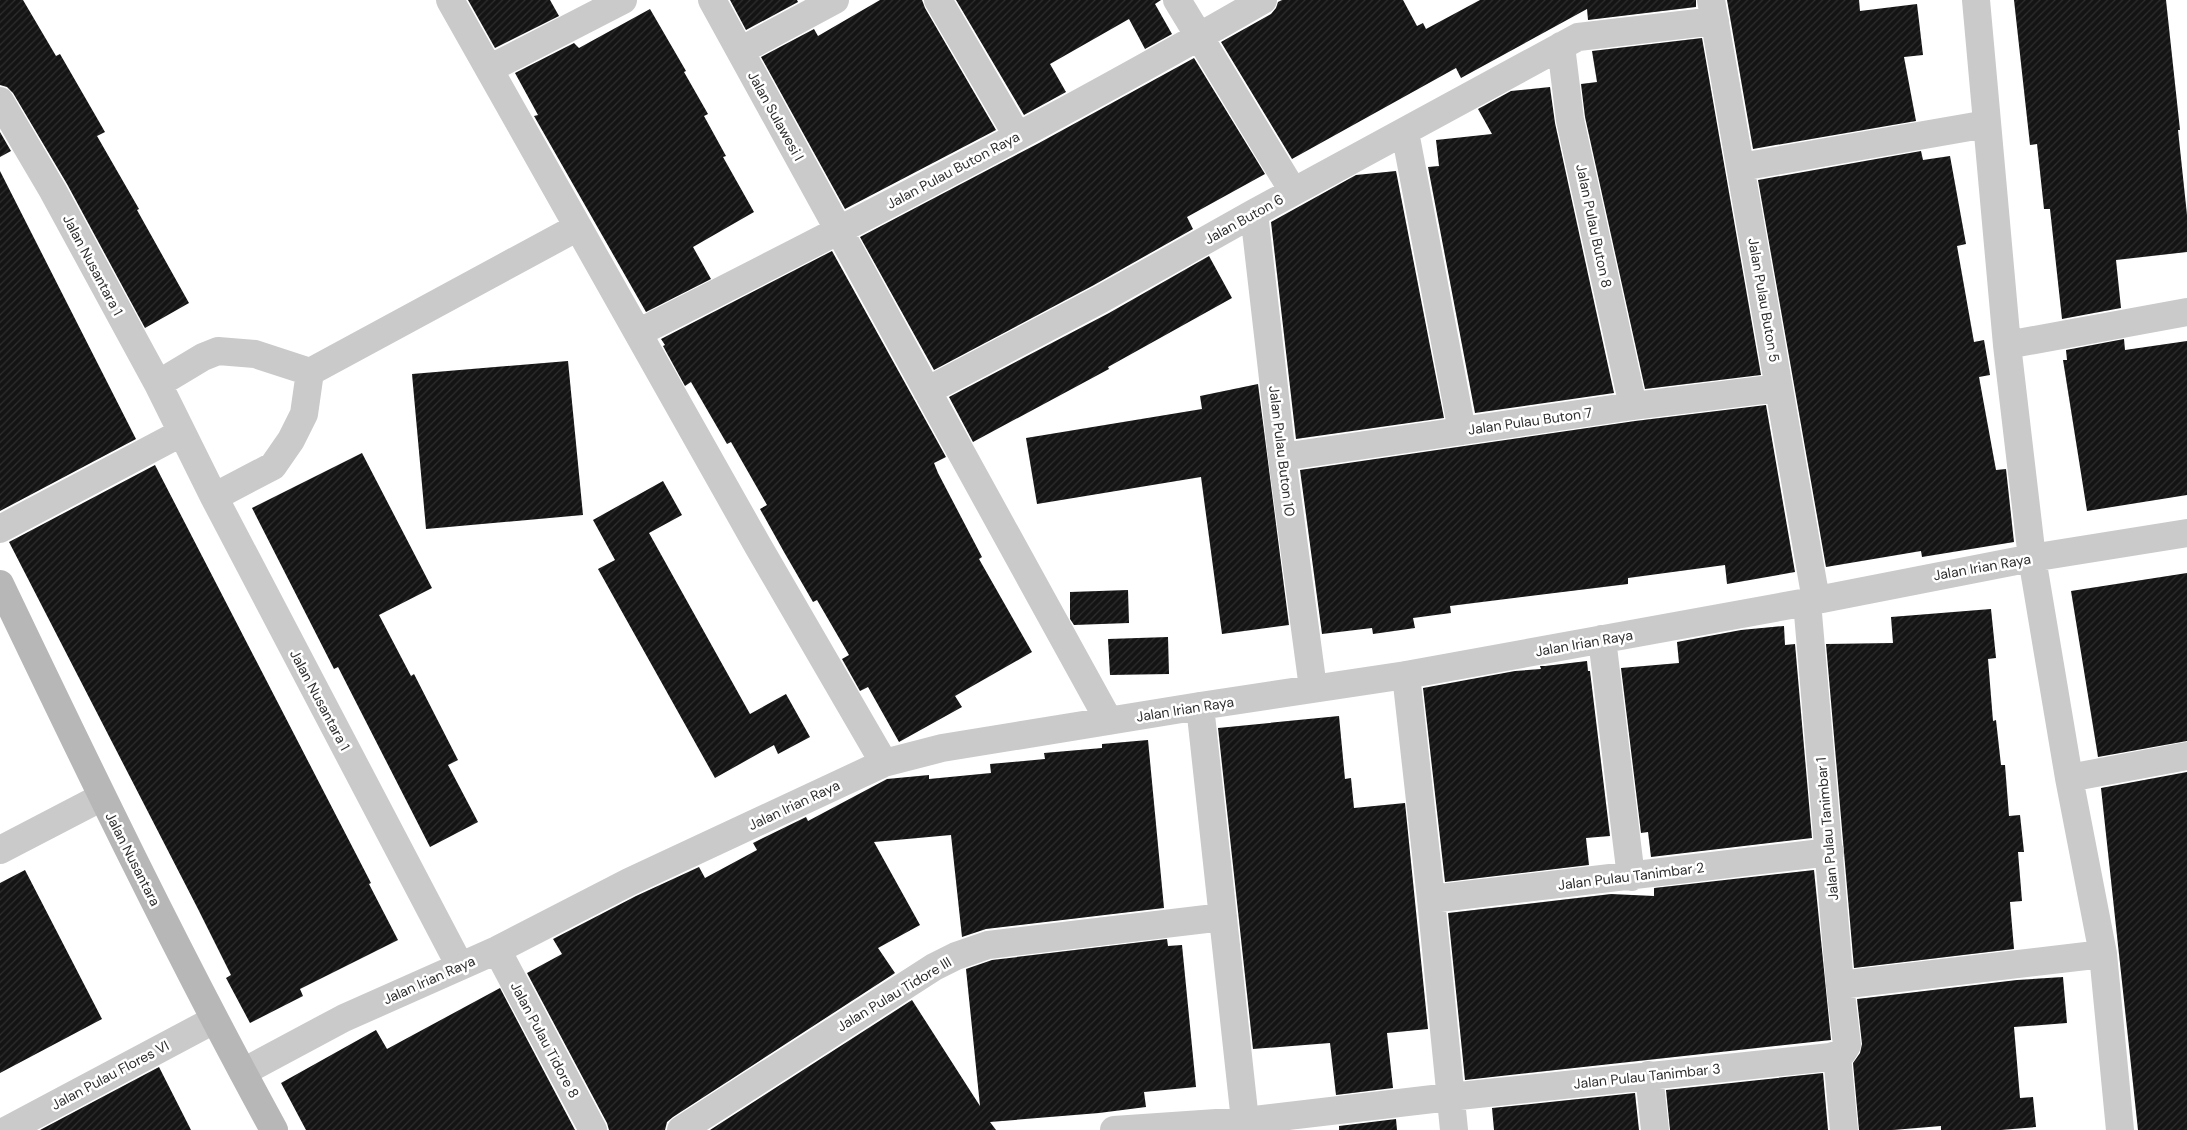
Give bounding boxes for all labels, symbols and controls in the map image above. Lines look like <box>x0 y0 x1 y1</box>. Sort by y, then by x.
street label: Jalan Sulawesi I <box>744 68 808 164</box>
street label: Jalan Pulau Buton Raya <box>883 127 1023 213</box>
street label: Jalan Pulau Buton 8 <box>1572 162 1616 290</box>
street label: Jalan Buton 6 <box>1201 190 1287 248</box>
street label: Jalan Nusantara 1 <box>59 212 127 318</box>
street label: Jalan Pulau Buton 5 <box>1744 236 1784 364</box>
street label: Jalan Pulau Buton 10 <box>1265 385 1299 517</box>
street label: Jalan Pulau Buton 7 <box>1467 403 1593 439</box>
street label: Jalan Irian Raya <box>1932 550 2032 584</box>
street label: Jalan Irian Raya <box>1534 626 1634 660</box>
street label: Jalan Nusantara 1 <box>286 647 354 753</box>
street label: Jalan Irian Raya <box>1135 692 1235 726</box>
street label: Jalan Pulau Tanimbar 1 <box>1812 757 1842 901</box>
street label: Jalan Irian Raya <box>745 776 843 834</box>
street label: Jalan Nusantara <box>102 809 164 909</box>
street label: Jalan Pulau Tanimbar 2 <box>1557 858 1705 894</box>
street label: Jalan Irian Raya <box>380 952 478 1008</box>
street label: Jalan Pulau Tidore III <box>833 953 955 1035</box>
street label: Jalan Pulau Tidore 8 <box>507 979 583 1101</box>
street label: Jalan Pulau Flores VI <box>48 1036 172 1114</box>
street label: Jalan Pulau Tanimbar 3 <box>1573 1059 1721 1093</box>

